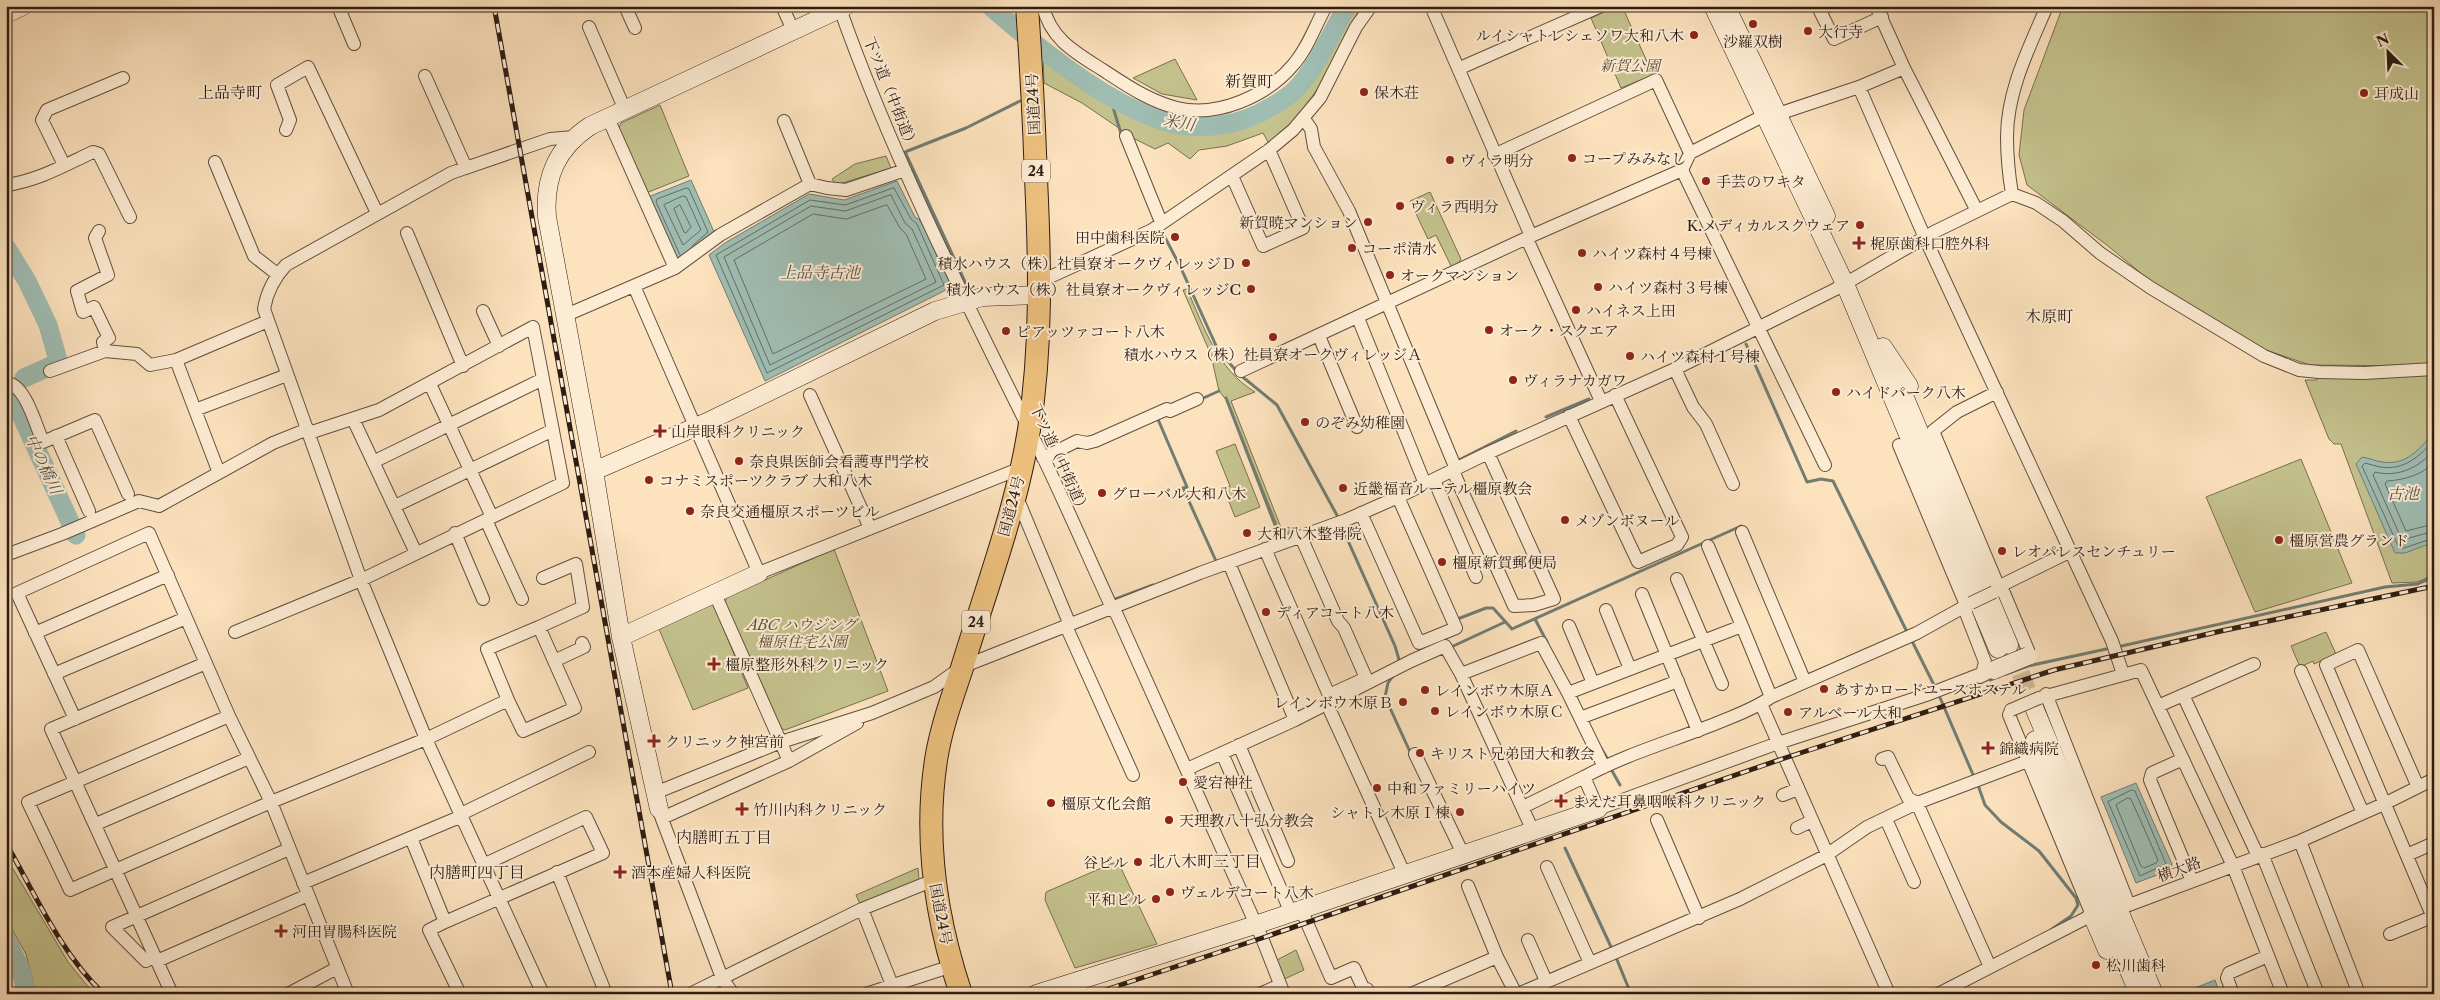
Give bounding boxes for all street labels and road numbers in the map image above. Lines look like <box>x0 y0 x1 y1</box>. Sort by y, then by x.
street label: 下ツ道（中街道） <box>860 34 922 152</box>
street label: 国道24号 <box>1022 72 1044 136</box>
road number: 24 <box>1022 160 1050 182</box>
street label: 下ツ道（中街道） <box>1026 401 1094 517</box>
street label: 国道24号 <box>994 473 1028 539</box>
road number: 24 <box>962 610 990 634</box>
street label: 横大路 <box>2155 852 2203 886</box>
street label: 国道24号 <box>926 882 956 946</box>

